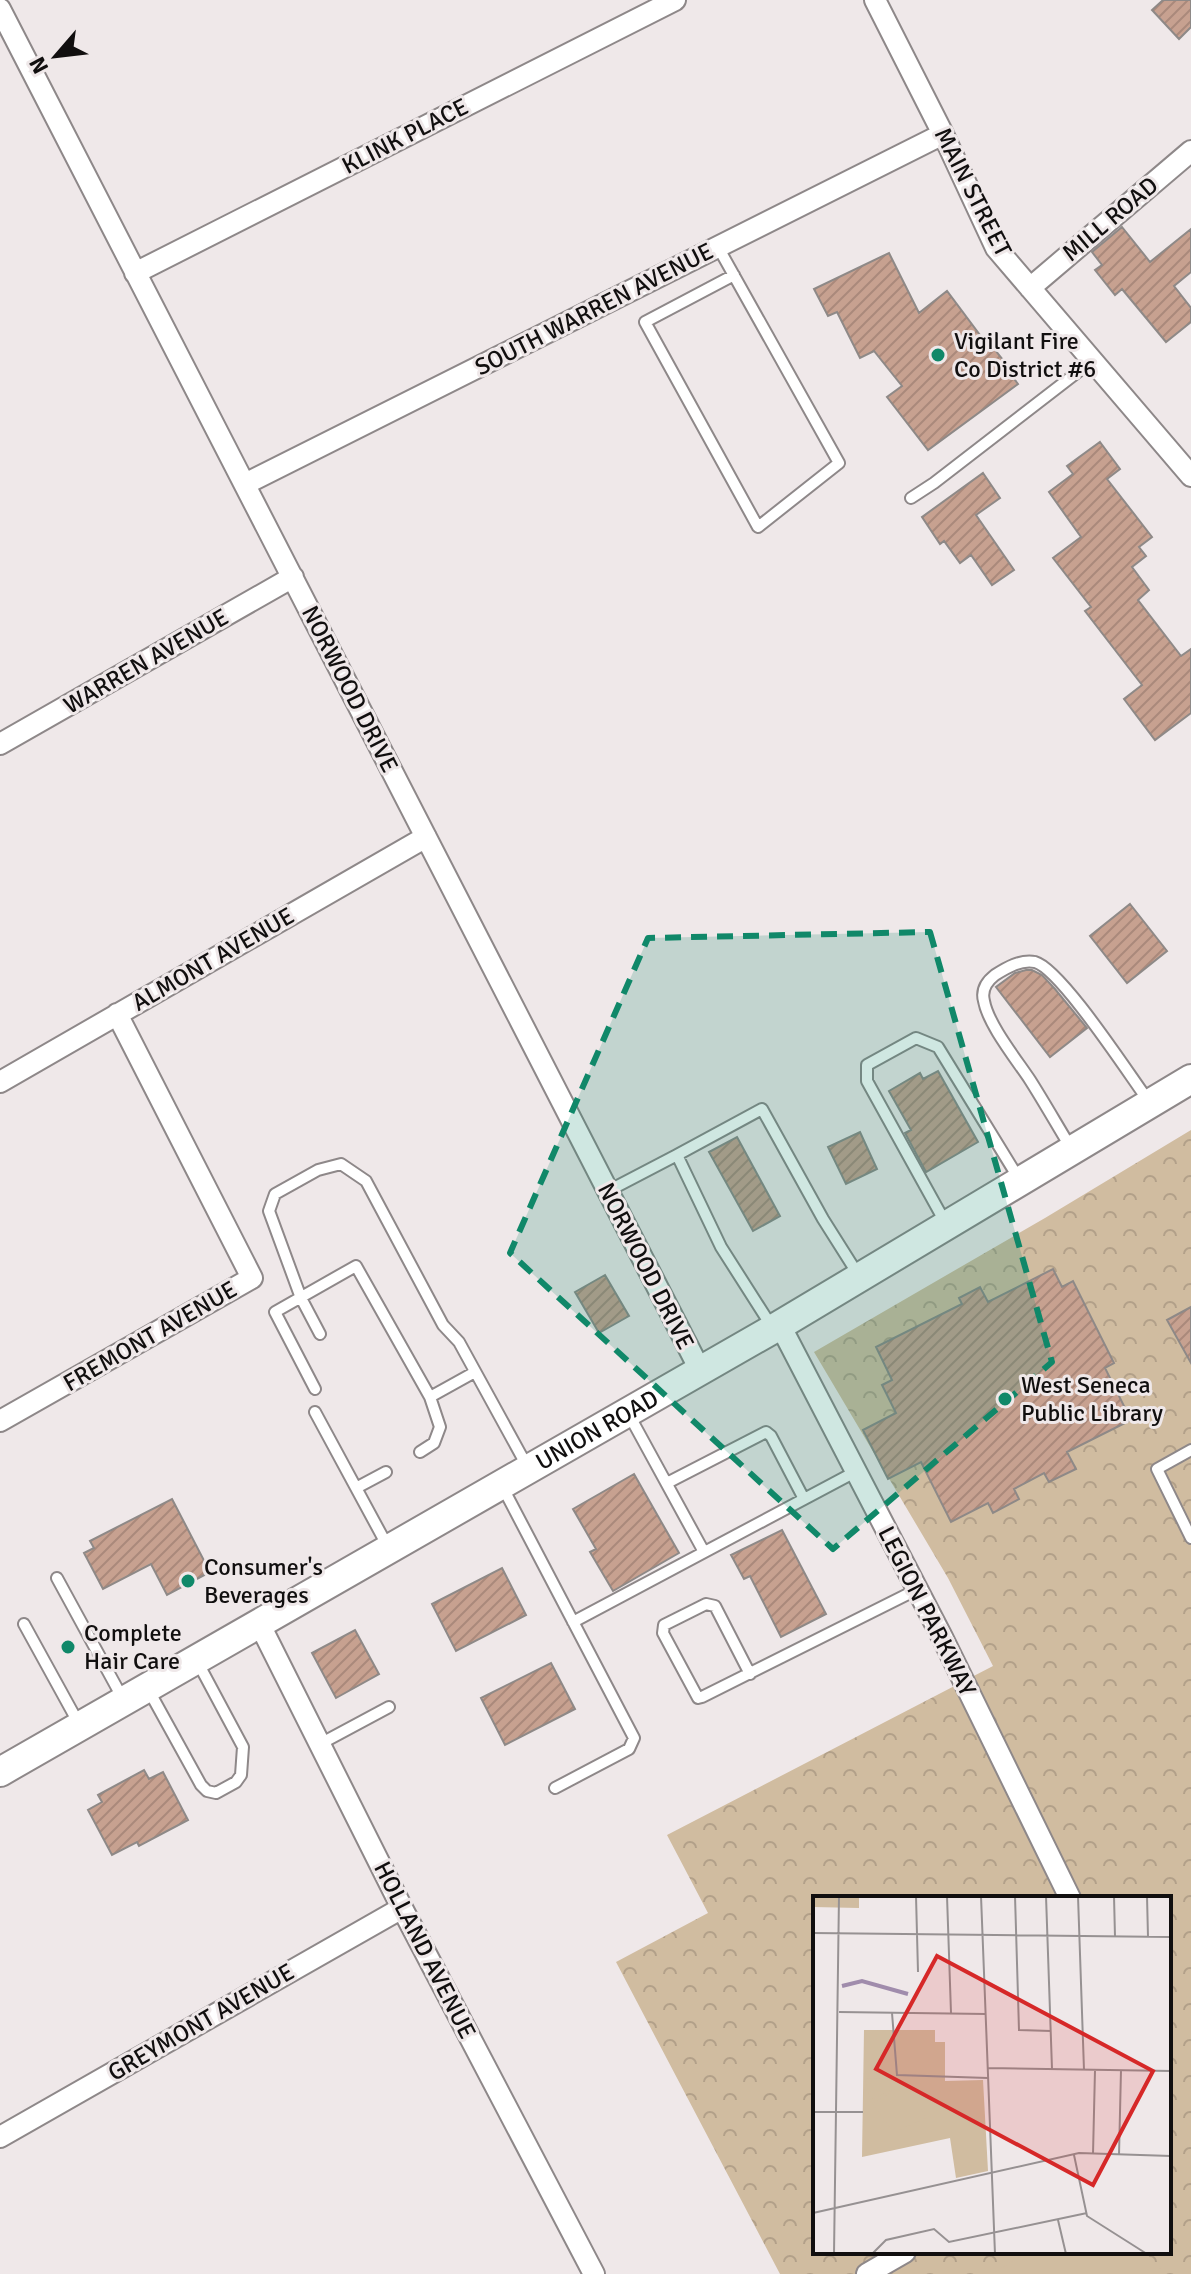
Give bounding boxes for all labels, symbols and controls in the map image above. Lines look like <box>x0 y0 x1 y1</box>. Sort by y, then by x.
north arrow <box>16 16 96 96</box>
text: N <box>23 52 54 78</box>
street label: KLINK PLACE <box>337 91 473 181</box>
street label: MAIN STREET <box>928 123 1018 262</box>
street label: MILL ROAD <box>1056 170 1164 268</box>
street label: SOUTH WARREN AVENUE <box>470 236 718 382</box>
place label: Vigilant Fire Co District #6 <box>954 326 1096 384</box>
marker: Vigilant Fire Co District #6 <box>929 346 947 364</box>
street label: NORWOOD DRIVE <box>295 601 405 777</box>
street label: WARREN AVENUE <box>58 602 234 720</box>
street label: ALMONT AVENUE <box>127 900 299 1018</box>
street label: NORWOOD DRIVE <box>591 1178 701 1354</box>
street label: FREMONT AVENUE <box>58 1274 242 1398</box>
place label: West Seneca Public Library <box>1021 1370 1163 1428</box>
street label: UNION ROAD <box>530 1383 664 1477</box>
marker: West Seneca Public Library <box>996 1390 1014 1408</box>
street label: LEGION PARKWAY <box>871 1521 983 1701</box>
place label: Consumer's Beverages <box>204 1552 323 1610</box>
marker: Consumer's Beverages <box>179 1572 197 1590</box>
place label: Complete Hair Care <box>84 1618 182 1676</box>
marker: Complete Hair Care <box>59 1638 77 1656</box>
street label: HOLLAND AVENUE <box>367 1856 483 2044</box>
inset map <box>813 1896 1171 2254</box>
street label: GREYMONT AVENUE <box>102 1956 300 2088</box>

